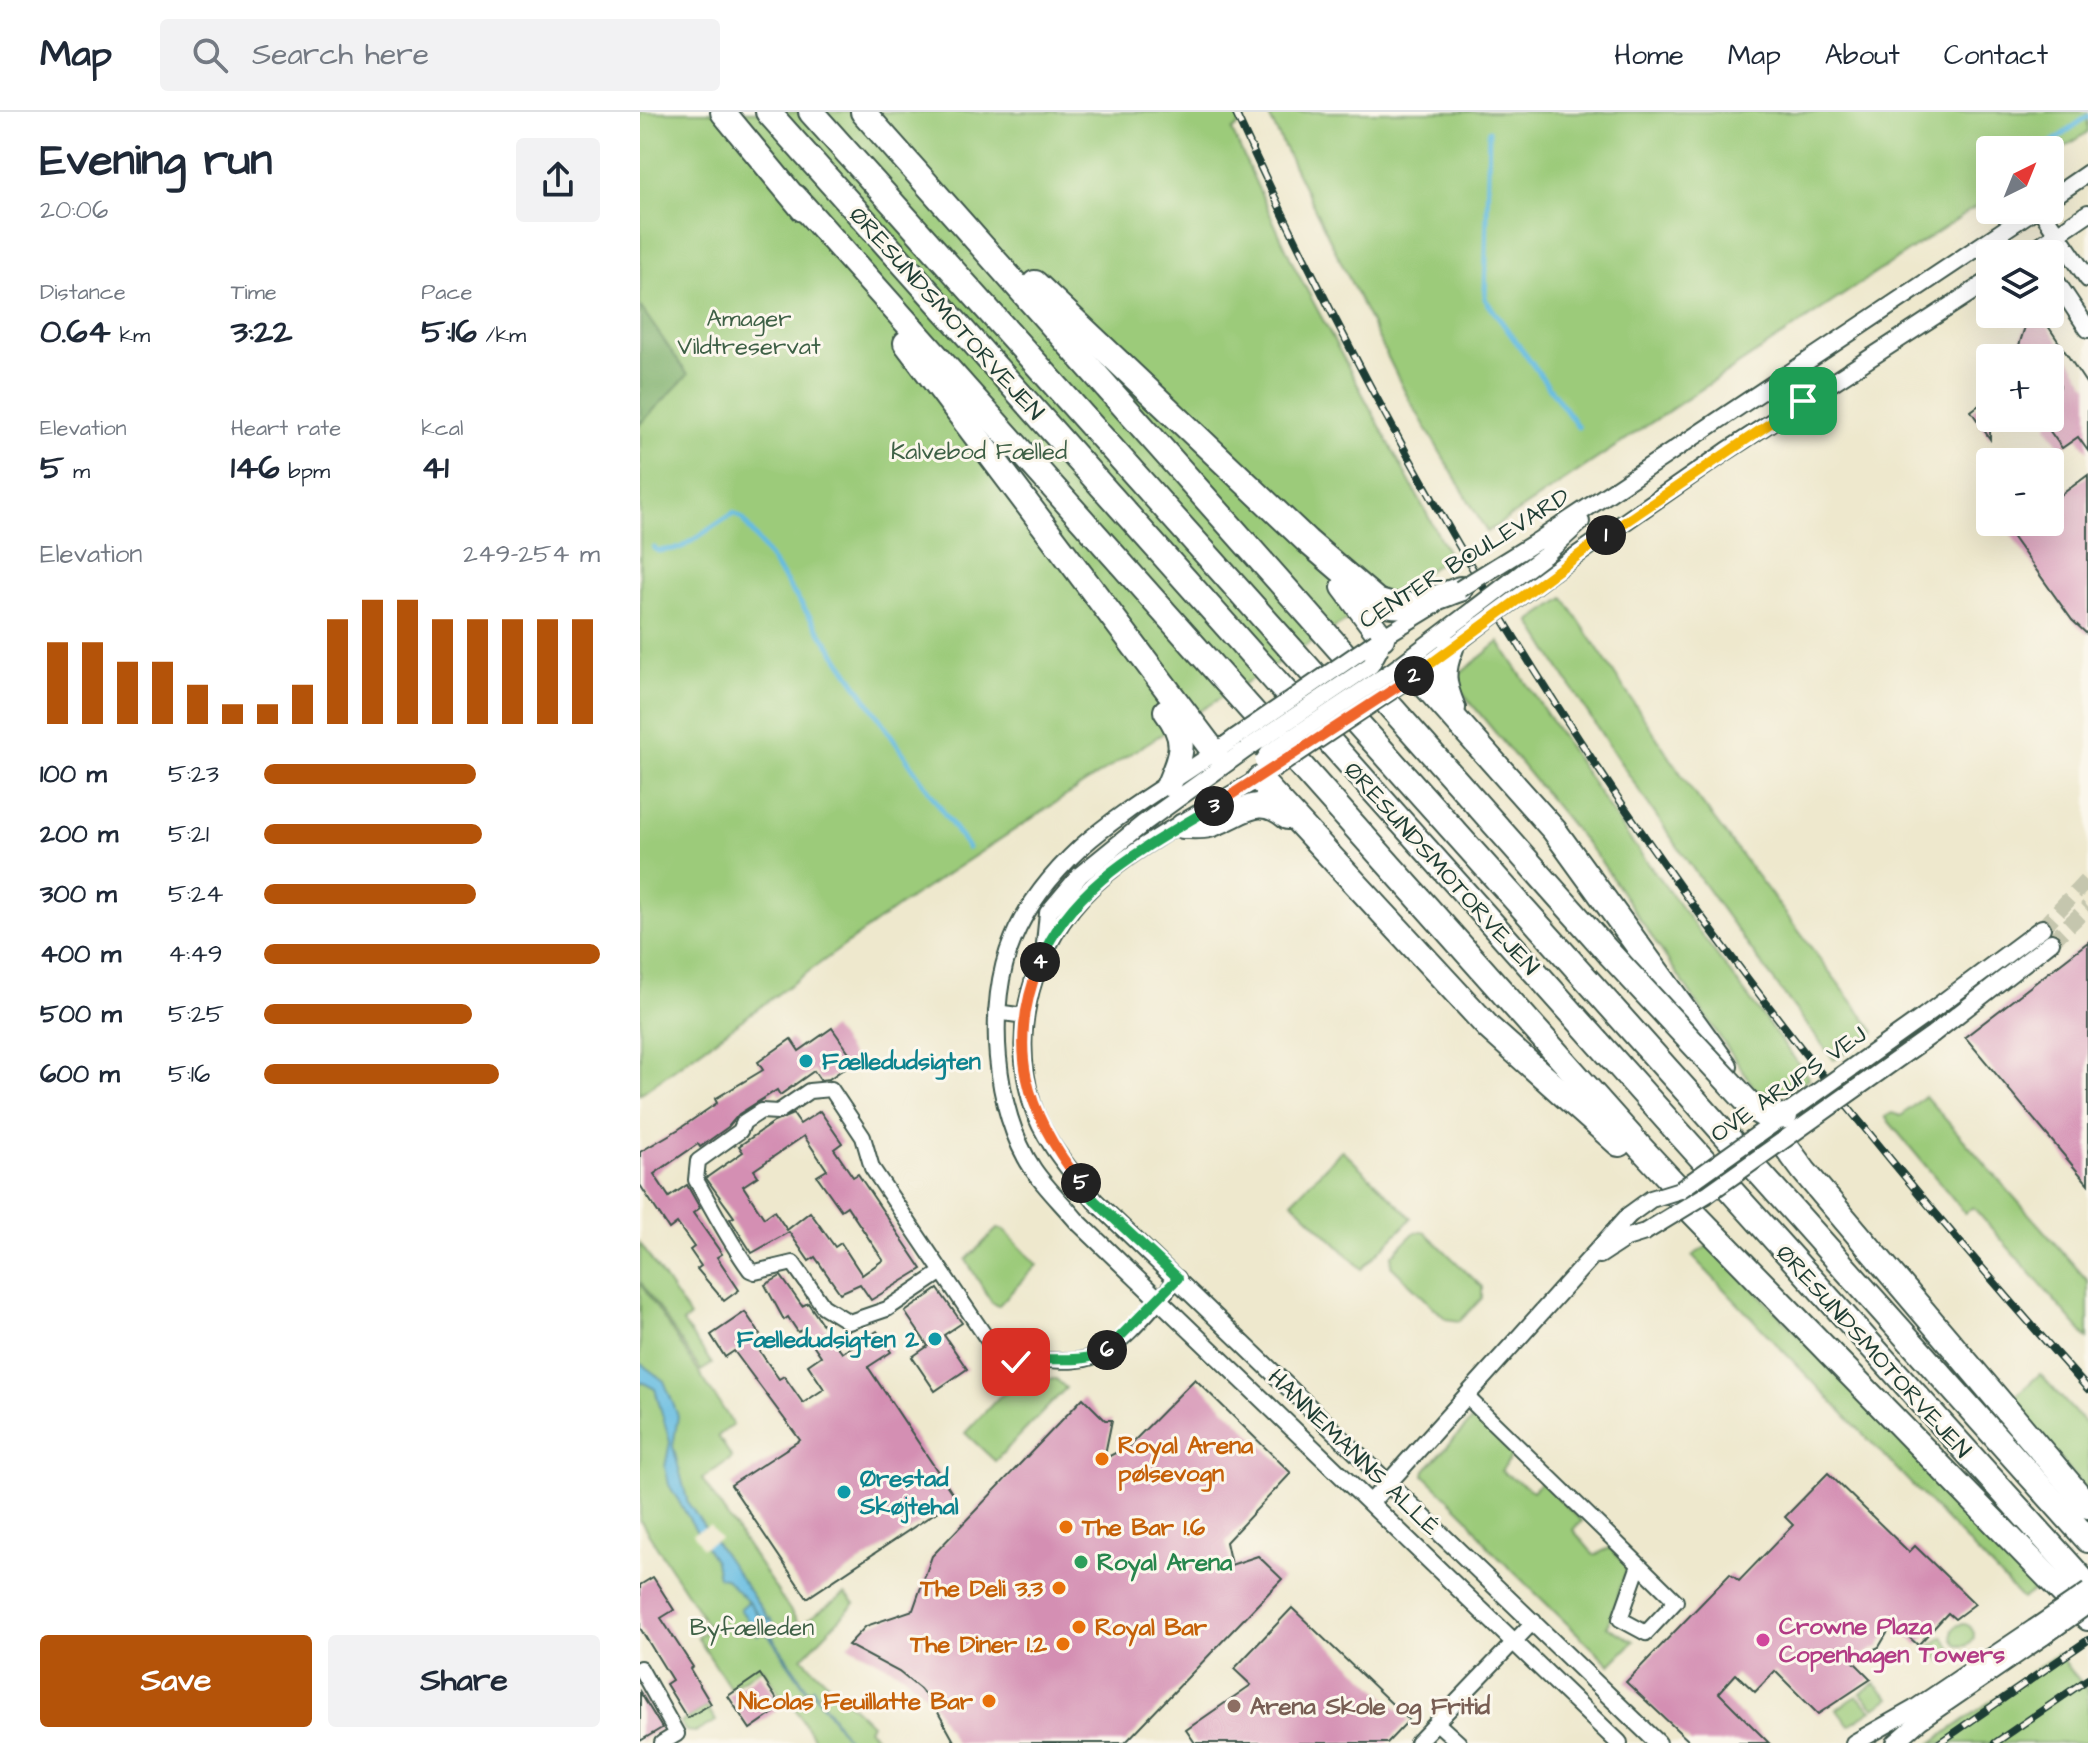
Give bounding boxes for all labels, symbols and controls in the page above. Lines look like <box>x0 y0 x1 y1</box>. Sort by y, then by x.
search box <box>160 19 720 91</box>
text: Map <box>40 29 112 81</box>
icon: search <box>188 33 232 77</box>
text: Search here <box>252 34 429 76</box>
text: Home <box>1614 36 1684 75</box>
text: Map <box>1728 36 1781 75</box>
text: About <box>1825 36 1900 75</box>
text: Contact <box>1944 36 2048 75</box>
text: Evening run <box>40 131 272 192</box>
north arrow <box>1976 136 2064 224</box>
map controls <box>1976 136 2064 536</box>
button: share <box>516 138 600 222</box>
text: 20:06 <box>40 192 108 228</box>
street label: ØRESUNDSMOTORVEJEN <box>841 199 1052 428</box>
button: layers <box>1976 240 2064 328</box>
text: Distance <box>40 277 126 308</box>
text: Time <box>231 277 277 308</box>
text: Pace <box>421 277 472 308</box>
park label: Amager Vildtreservat <box>677 302 821 364</box>
text: 0.64 <box>40 308 111 356</box>
text: 3:22 <box>231 308 293 356</box>
text: 5:16 <box>421 308 477 356</box>
text: km <box>111 320 150 351</box>
text: /km <box>477 320 526 351</box>
button: + <box>1976 344 2064 432</box>
pin <box>1769 367 1837 435</box>
icon: arrive <box>1781 379 1825 423</box>
text: Elevation <box>40 413 127 444</box>
text: Heart rate <box>231 413 341 444</box>
text: kcal <box>421 413 463 444</box>
park label: Kalvebod Fælled <box>891 435 1067 469</box>
text: 5 <box>40 444 64 492</box>
text: 146 <box>231 444 279 492</box>
text: 41 <box>421 444 449 492</box>
button: − <box>1976 448 2064 536</box>
text: m <box>64 456 90 487</box>
text: bpm <box>279 456 330 487</box>
street label: CENTER BOULEVARD <box>1353 480 1576 638</box>
pin: 1 <box>1586 515 1626 555</box>
text: 1 <box>1605 519 1607 550</box>
text: Elevation <box>40 536 142 572</box>
text: 249–254 m <box>463 536 600 572</box>
pin: 2 <box>1394 656 1434 696</box>
text: 2 <box>1408 660 1420 691</box>
street label: ØRESUNDSMOTORVEJEN <box>1336 754 1547 983</box>
text: 100 m <box>40 756 107 792</box>
text: 5:23 <box>168 756 219 792</box>
pin: 3 <box>1194 786 1234 826</box>
text: 3 <box>1208 790 1220 821</box>
text: 200 m <box>40 816 118 852</box>
text: 5:21 <box>168 816 209 852</box>
text: 300 m <box>40 876 117 912</box>
text: 5:24 <box>168 876 223 912</box>
text: 400 m <box>40 936 121 972</box>
text: 4:49 <box>168 936 223 972</box>
pin: 4 <box>1020 942 1060 982</box>
text: 4 <box>1033 946 1047 977</box>
text: 500 m <box>40 996 122 1032</box>
text: 5:25 <box>168 996 224 1032</box>
street label: OVE ARUPS VEJ <box>1704 1018 1874 1151</box>
place label: Fælledudsigten <box>822 1045 981 1080</box>
marker: Fælledudsigten <box>797 1052 815 1070</box>
text: 600 m <box>40 1056 120 1092</box>
text: 5:16 <box>168 1056 210 1092</box>
pin: 5 <box>1061 1163 1101 1203</box>
text: 5 <box>1073 1167 1089 1198</box>
street label: ØRESUNDSMOTORVEJEN <box>1768 1237 1979 1466</box>
place label: Fælledudsigten 2 <box>737 1323 919 1358</box>
pin <box>982 1328 1050 1396</box>
marker: Fælledudsigten 2 <box>926 1330 944 1348</box>
pin: 6 <box>1087 1330 1127 1370</box>
text: 6 <box>1100 1334 1114 1365</box>
icon: check <box>994 1340 1038 1384</box>
street label: HANNEMANNS ALLÉ <box>1260 1362 1447 1544</box>
place label: Royal Arena pølsevogn <box>1118 1429 1254 1492</box>
marker: Royal Arena pølsevogn <box>1093 1450 1111 1468</box>
place label: Ørestad Skøjtehal <box>859 1462 959 1524</box>
marker: Ørestad Skøjtehal <box>835 1483 853 1501</box>
place label: The Bar 1.6 <box>1081 1511 1205 1545</box>
marker: The Bar 1.6 <box>1057 1518 1075 1536</box>
place label: Royal Arena <box>1097 1546 1233 1582</box>
marker: Royal Arena <box>1072 1553 1090 1571</box>
place label: The Deli 3.3 <box>919 1572 1044 1606</box>
marker: The Deli 3.3 <box>1050 1579 1068 1597</box>
place label: Crowne Plaza Copenhagen Towers <box>1779 1610 2005 1673</box>
park label: Byfælleden <box>690 1611 814 1646</box>
place label: Royal Bar <box>1095 1611 1208 1647</box>
marker: Royal Bar <box>1070 1618 1088 1636</box>
place label: The Diner 1.2 <box>909 1628 1047 1662</box>
marker: Crowne Plaza Copenhagen Towers <box>1754 1631 1772 1649</box>
button: Save <box>40 1635 312 1727</box>
button: Share <box>328 1635 600 1727</box>
marker: The Diner 1.2 <box>1054 1635 1072 1653</box>
place label: Nicolas Feuillatte Bar <box>738 1685 974 1719</box>
place label: Arena Skole og Fritid <box>1250 1690 1491 1725</box>
marker: Nicolas Feuillatte Bar <box>980 1692 998 1710</box>
marker: Arena Skole og Fritid <box>1225 1697 1243 1715</box>

